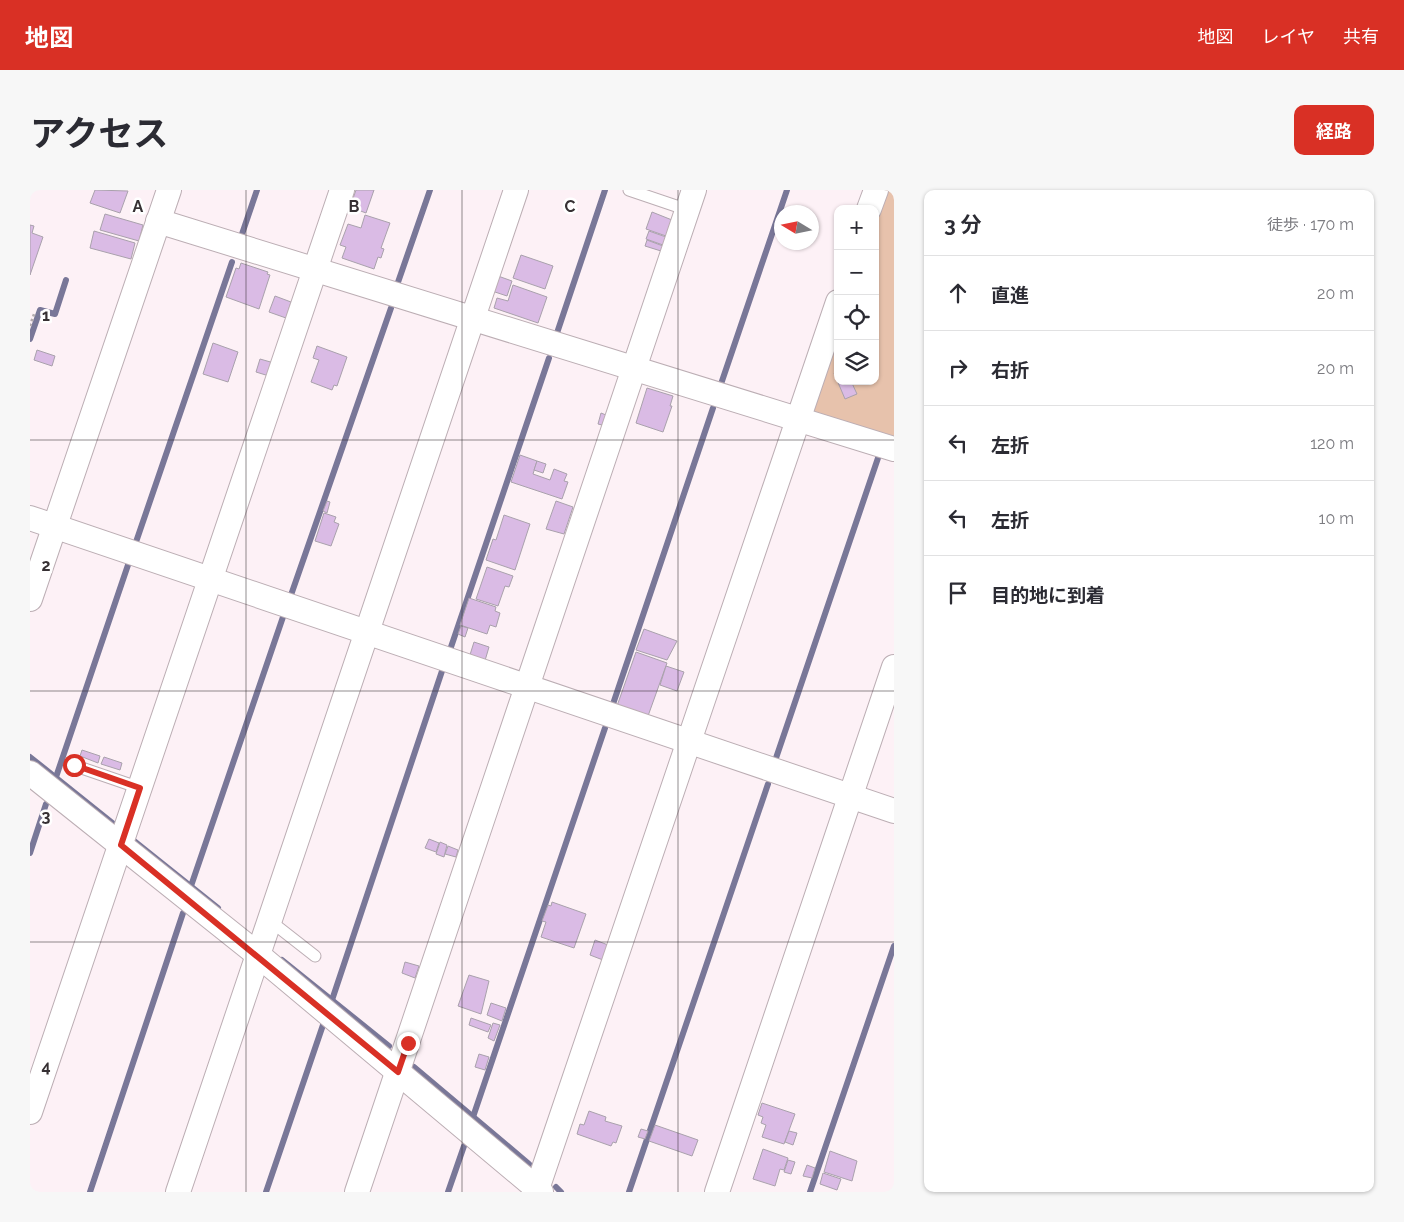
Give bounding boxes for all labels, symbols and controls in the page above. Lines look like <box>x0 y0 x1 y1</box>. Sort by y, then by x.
text: 地図 <box>25 23 73 52</box>
text: 地図 <box>1198 26 1234 47</box>
text: レイヤ <box>1262 26 1315 47</box>
text: 共有 <box>1343 26 1379 47</box>
button: 経路 <box>1294 105 1374 155</box>
text: アクセス <box>30 113 168 154</box>
text: A <box>133 197 144 216</box>
text: B <box>349 197 360 216</box>
text: C <box>565 197 576 216</box>
north arrow <box>774 205 819 250</box>
map controls <box>834 205 879 385</box>
button: + <box>834 205 879 250</box>
text: 3 分 <box>944 212 982 237</box>
text: 徒歩 · 170 m <box>1267 215 1354 234</box>
button: − <box>834 250 879 295</box>
icon: ahead <box>944 279 972 307</box>
text: 直進 <box>991 284 1029 306</box>
text: 20 m <box>1317 284 1354 303</box>
button: locate <box>834 295 879 340</box>
text: 1 <box>42 306 50 325</box>
button: layers <box>834 340 879 385</box>
icon: right <box>944 354 972 382</box>
text: 右折 <box>991 359 1029 381</box>
text: 20 m <box>1317 359 1354 378</box>
icon: left <box>944 429 972 457</box>
text: 左折 <box>991 434 1029 456</box>
text: 120 m <box>1310 434 1354 453</box>
icon: left <box>944 504 972 532</box>
text: 左折 <box>991 509 1029 531</box>
text: 10 m <box>1319 509 1354 528</box>
text: 2 <box>41 556 51 575</box>
icon: arrive <box>944 579 972 607</box>
text: 目的地に到着 <box>991 584 1105 606</box>
route start <box>63 754 86 777</box>
text: 3 <box>42 807 51 826</box>
route end <box>397 1032 420 1055</box>
text: 4 <box>41 1057 51 1076</box>

